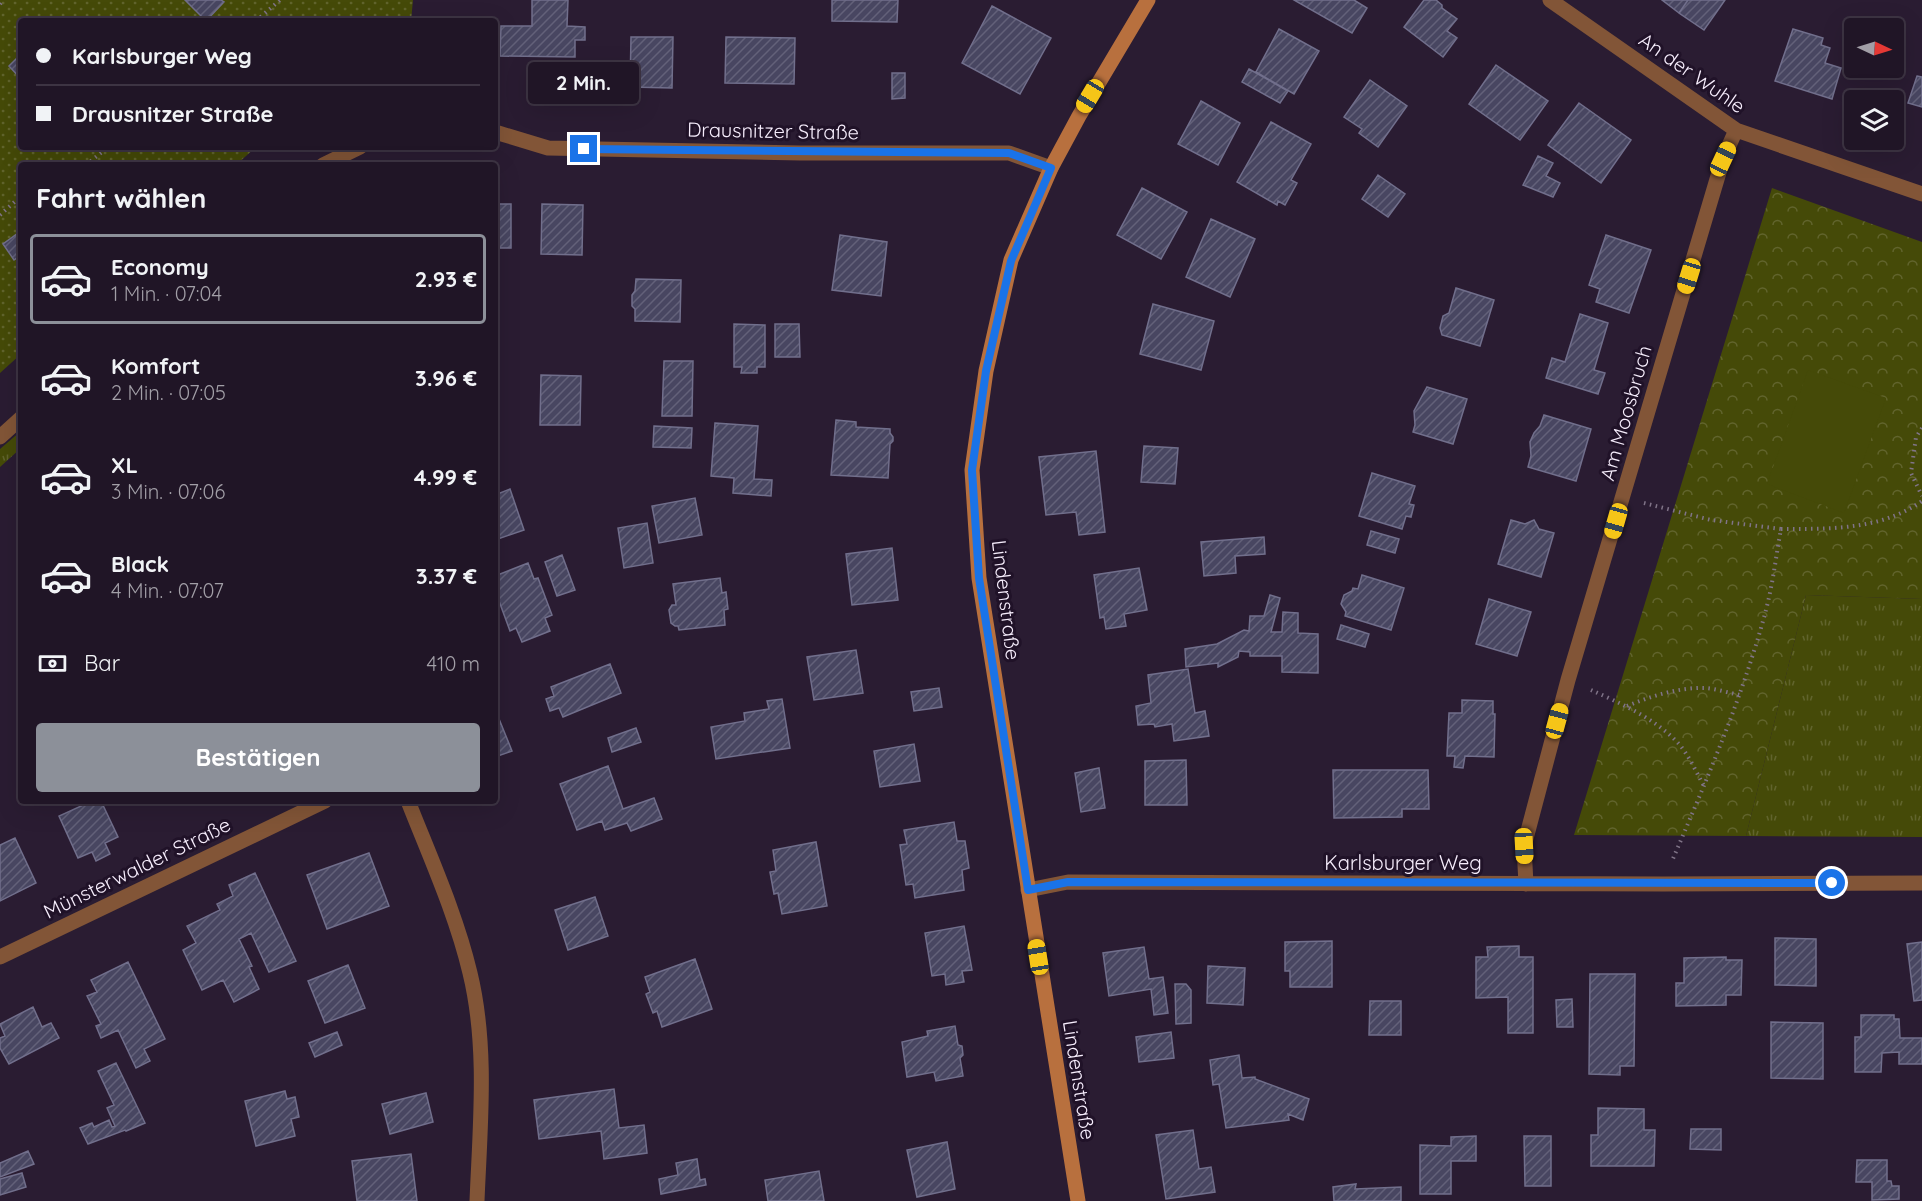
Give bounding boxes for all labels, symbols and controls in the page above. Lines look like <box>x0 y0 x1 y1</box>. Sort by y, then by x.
north arrow <box>1844 18 1904 78</box>
map controls <box>1844 18 1904 150</box>
street label: An der Wuhle <box>1634 27 1750 118</box>
text: Karlsburger Weg <box>72 42 252 70</box>
callout: 2 Min. <box>528 62 640 104</box>
text: 2 Min. <box>556 70 611 95</box>
car <box>1073 76 1107 116</box>
button: layers <box>1844 90 1904 150</box>
text: Drausnitzer Straße <box>72 100 273 128</box>
street label: Drausnitzer Straße <box>687 117 859 144</box>
route end <box>570 135 597 162</box>
car <box>1707 139 1739 179</box>
text: Fahrt wählen <box>36 181 206 215</box>
icon: car <box>39 252 93 306</box>
text: Economy <box>111 253 209 281</box>
car <box>1675 256 1703 296</box>
text: 2.93 € <box>415 265 477 293</box>
text: 1 Min. · 07:04 <box>111 281 222 306</box>
street label: Am Moosbruch <box>1594 342 1657 483</box>
icon: car <box>39 351 93 405</box>
text: Komfort <box>111 352 200 380</box>
text: 3.96 € <box>415 364 477 392</box>
text: 2 Min. · 07:05 <box>111 380 226 405</box>
icon: car <box>39 450 93 504</box>
text: XL <box>111 451 138 479</box>
text: 4.99 € <box>414 463 477 491</box>
text: 3 Min. · 07:06 <box>111 479 225 504</box>
car <box>1602 501 1630 541</box>
street label: Lindenstraße <box>987 539 1026 661</box>
icon: car <box>39 549 93 603</box>
text: Black <box>111 550 169 578</box>
text: 3.37 € <box>416 562 477 590</box>
text: 4 Min. · 07:07 <box>111 578 224 603</box>
icon: cash <box>36 647 69 680</box>
text: Bar <box>84 649 120 677</box>
text: 410 m <box>427 651 480 676</box>
car <box>1544 701 1570 741</box>
button: Bestätigen <box>36 723 480 792</box>
street label: Münsterwalder Straße <box>39 811 234 924</box>
car <box>1514 828 1534 864</box>
street label: Karlsburger Weg <box>1324 850 1482 875</box>
route start <box>1818 869 1845 896</box>
car <box>1026 938 1050 976</box>
street label: Lindenstraße <box>1058 1018 1101 1141</box>

